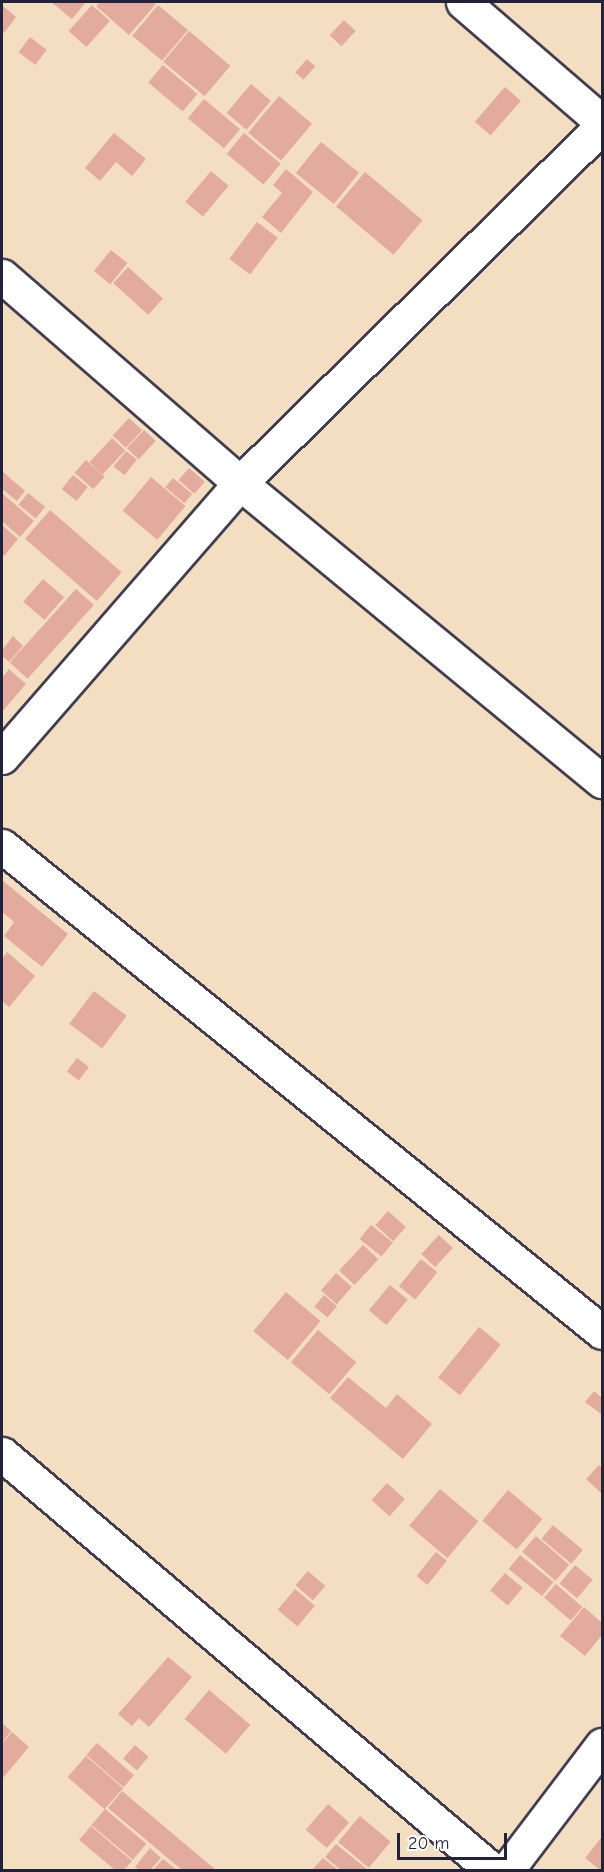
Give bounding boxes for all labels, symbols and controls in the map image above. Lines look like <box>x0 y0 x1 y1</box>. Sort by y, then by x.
scale bar <box>400 1821 510 1859</box>
text: 20 m <box>408 1833 449 1854</box>

